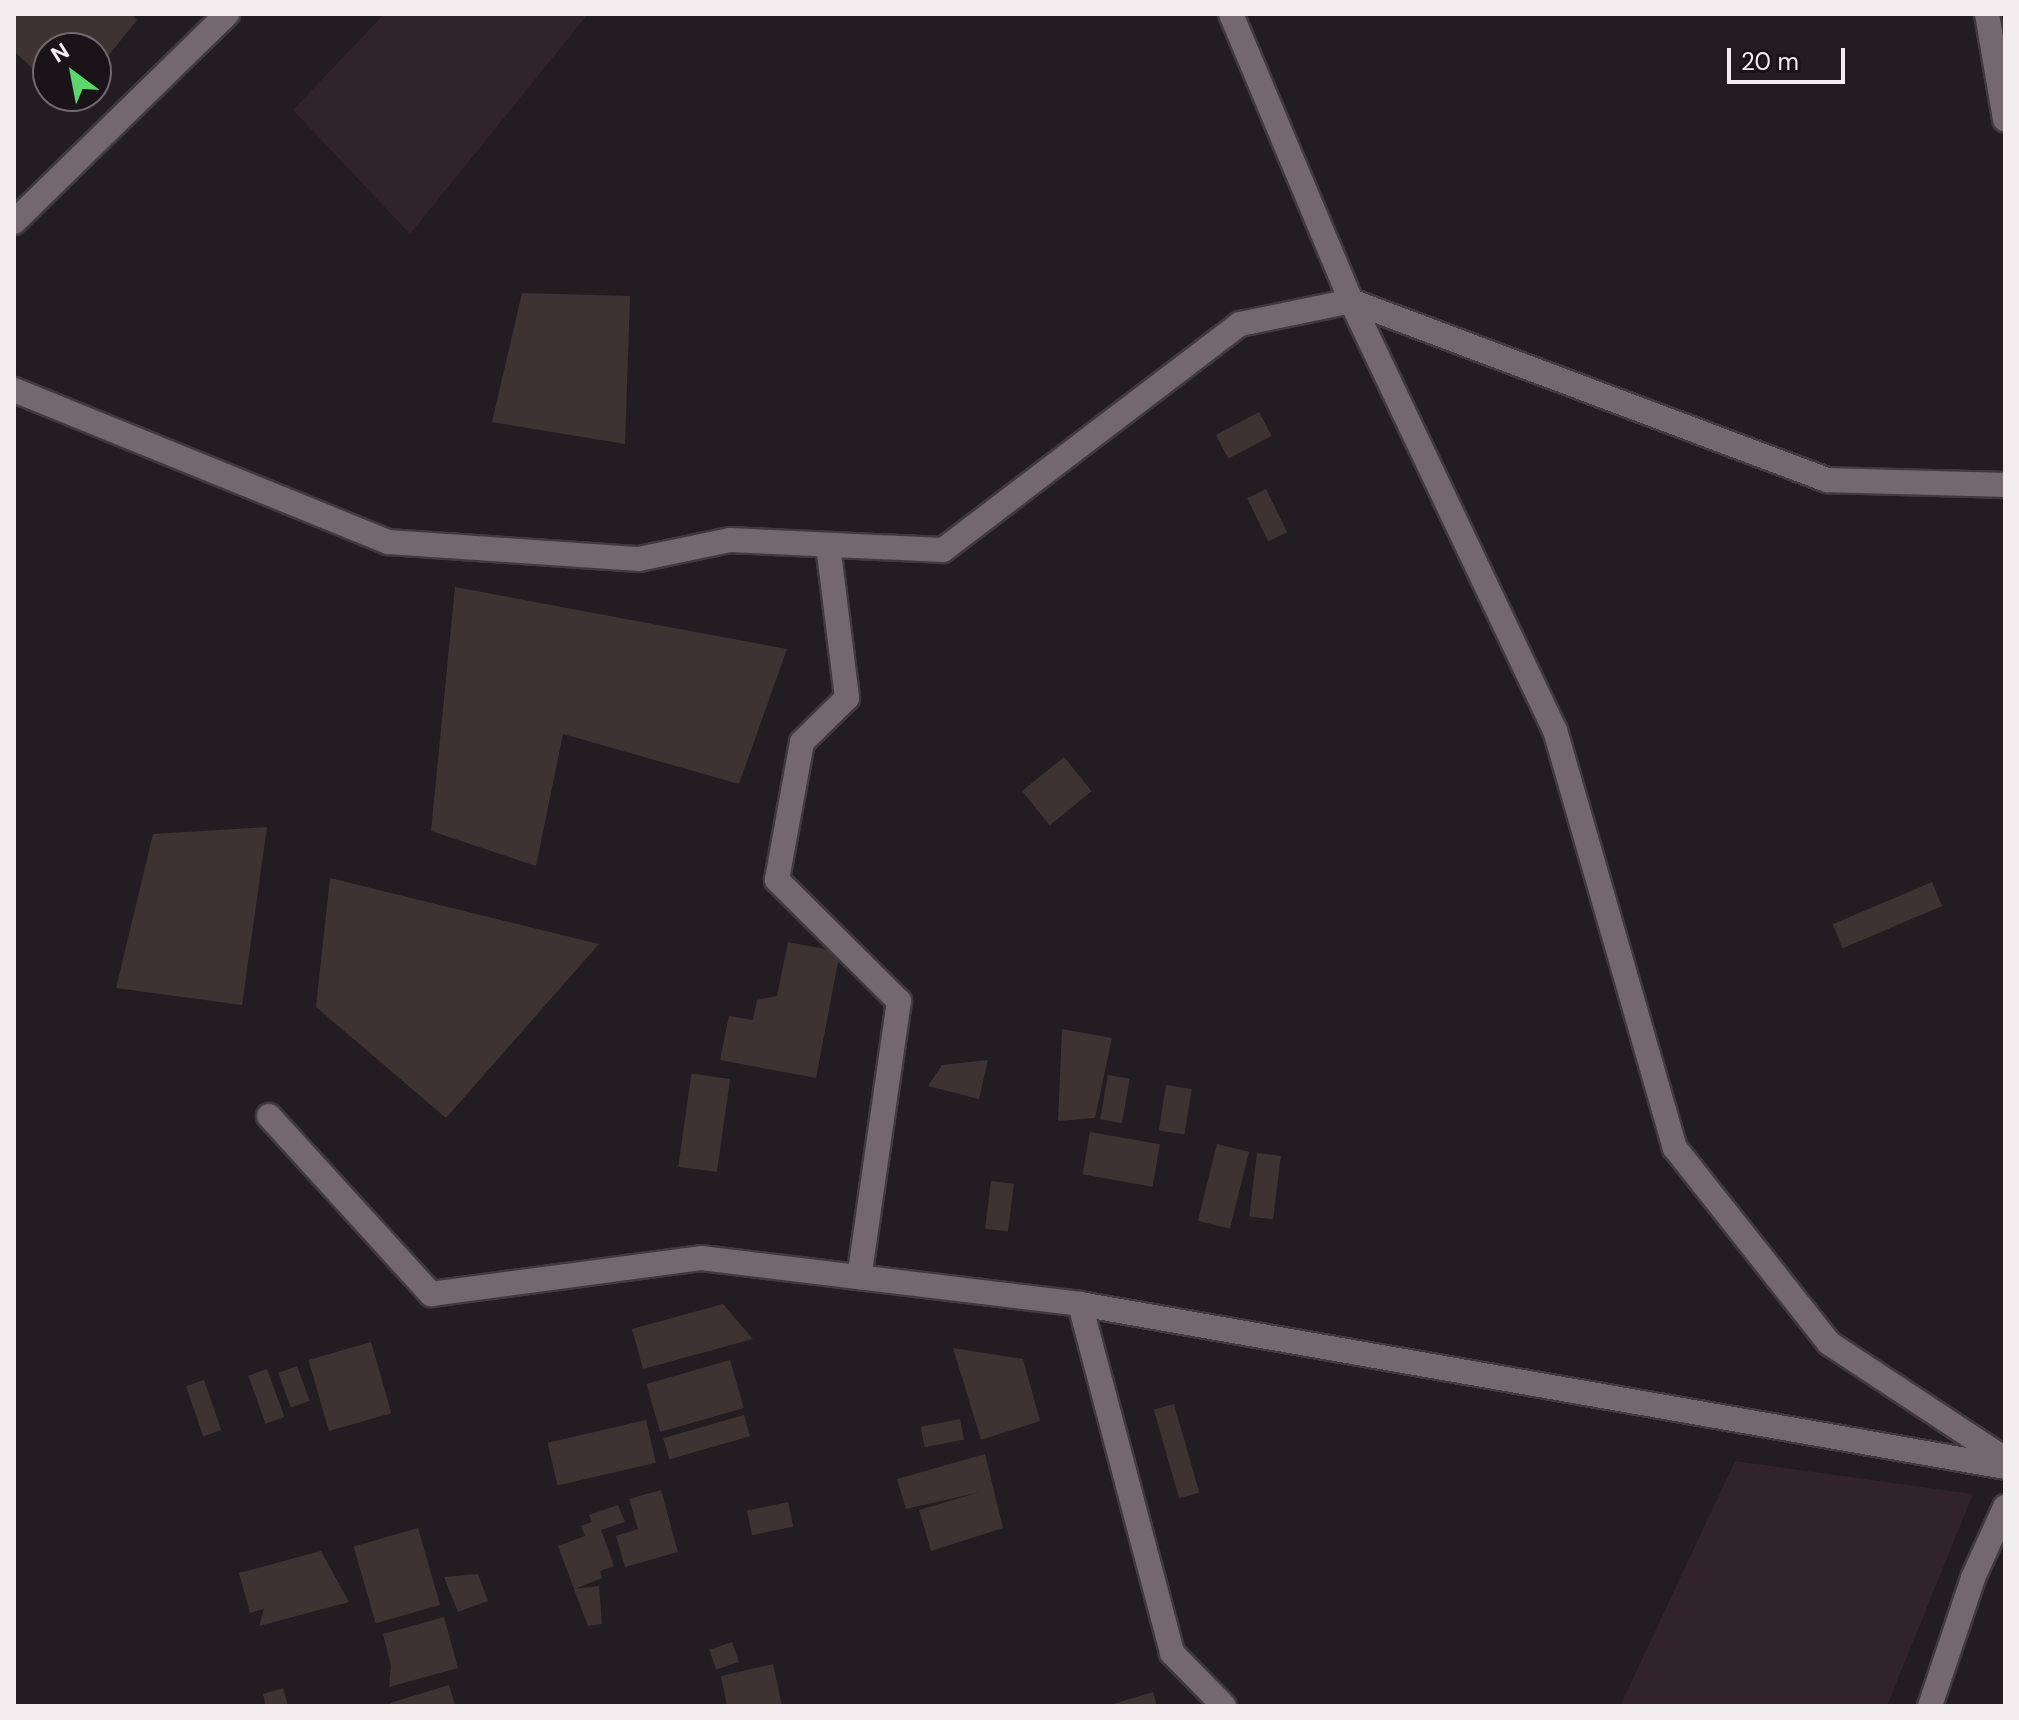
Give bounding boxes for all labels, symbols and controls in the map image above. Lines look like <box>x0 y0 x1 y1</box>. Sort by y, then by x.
north arrow <box>32 32 112 112</box>
scale bar <box>1731 32 1849 82</box>
text: N <box>46 36 75 69</box>
text: 20 m <box>1741 46 1799 77</box>

